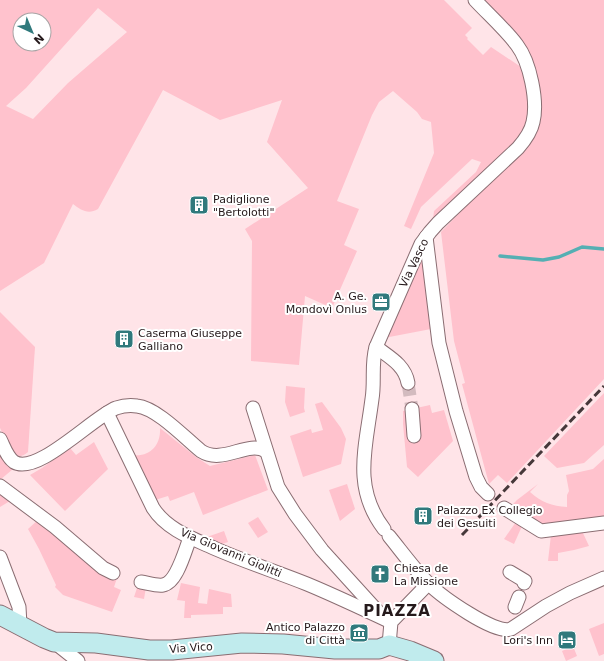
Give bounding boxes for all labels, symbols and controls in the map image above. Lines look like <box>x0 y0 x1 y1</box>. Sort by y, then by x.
north arrow <box>12 12 52 52</box>
text: N <box>31 31 46 47</box>
place label: Padiglione "Bertolotti" <box>213 193 274 219</box>
building icon: Padiglione "Bertolotti" <box>188 194 210 216</box>
street label: Via Vasco <box>397 236 431 289</box>
place label: A. Ge. Mondovì Onlus <box>286 290 367 316</box>
office icon: A. Ge. Mondovì Onlus <box>370 291 392 313</box>
place label: Caserma Giuseppe Galliano <box>138 327 242 353</box>
building icon: Caserma Giuseppe Galliano <box>113 328 135 350</box>
place label: Palazzo Ex Collegio dei Gesuiti <box>437 504 543 530</box>
building icon: Palazzo Ex Collegio dei Gesuiti <box>412 505 434 527</box>
street label: Via Giovanni Giolitti <box>178 526 284 580</box>
place label: Chiesa de La Missione <box>394 562 458 588</box>
church icon: Chiesa de La Missione <box>369 563 391 585</box>
district label: PIAZZA <box>363 602 431 620</box>
place label: Antico Palazzo di Città <box>266 621 345 647</box>
museum icon: Antico Palazzo di Città <box>348 622 370 644</box>
hotel icon: Lori's Inn <box>556 629 578 651</box>
place label: Lori's Inn <box>503 634 553 647</box>
street label: Via Vico <box>169 640 214 656</box>

